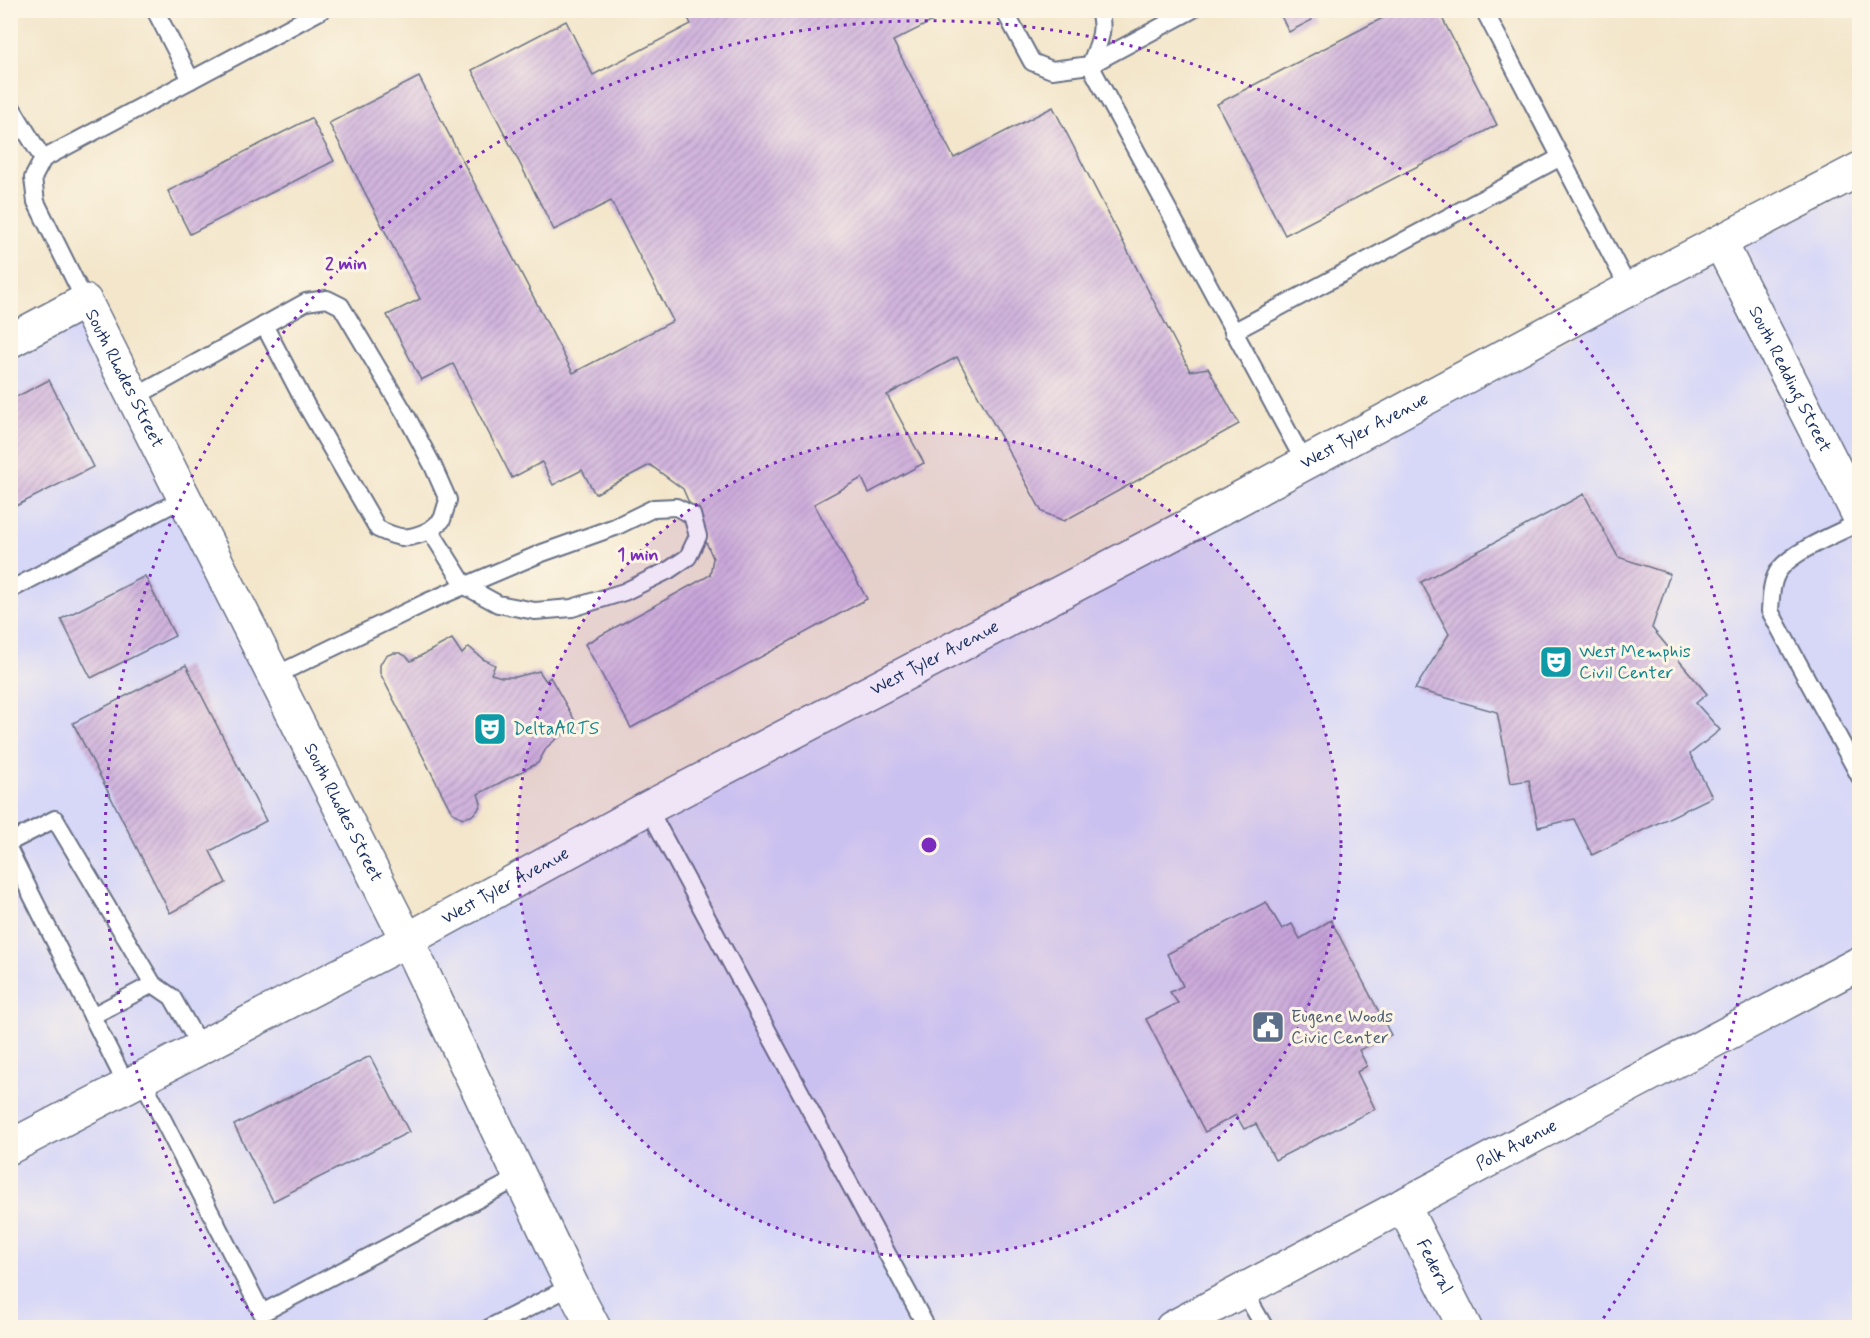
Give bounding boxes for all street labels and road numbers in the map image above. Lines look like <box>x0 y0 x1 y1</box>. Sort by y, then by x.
street label: South Redding Street <box>1743 302 1837 457</box>
street label: South Rhodes Street <box>79 305 169 452</box>
street label: West Tyler Avenue <box>1296 387 1433 475</box>
street label: West Tyler Avenue <box>866 615 1003 702</box>
street label: South Rhodes Street <box>298 739 388 886</box>
street label: West Tyler Avenue <box>437 841 573 931</box>
street label: Polk Avenue <box>1472 1114 1561 1177</box>
street label: Federal <box>1410 1235 1458 1298</box>

